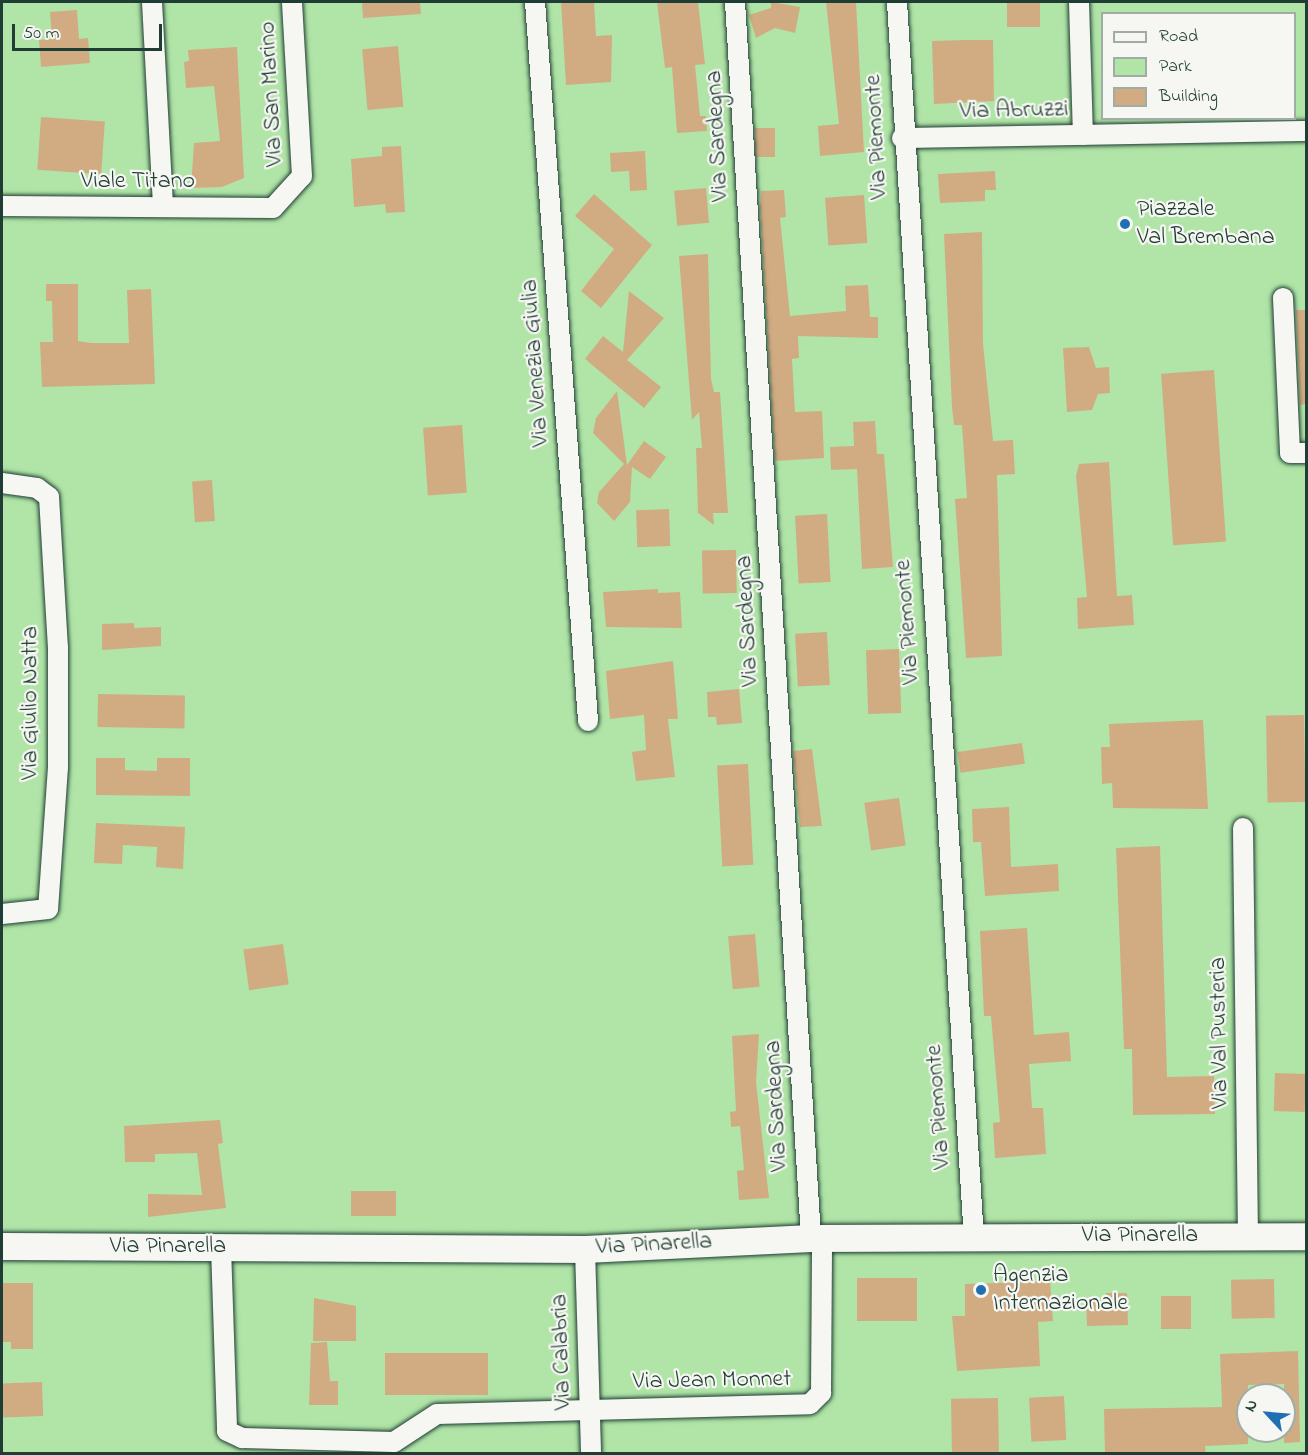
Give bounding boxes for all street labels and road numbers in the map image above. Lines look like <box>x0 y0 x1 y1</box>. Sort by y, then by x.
street label: Via San Marino <box>254 21 290 167</box>
street label: Via Sardegna <box>700 70 736 202</box>
street label: Via Piemonte <box>859 74 895 200</box>
street label: Via Abruzzi <box>959 96 1069 126</box>
street label: Viale Titano <box>81 168 195 196</box>
street label: Via Venezia Giulia <box>516 278 556 448</box>
street label: Via Sardegna <box>730 555 766 687</box>
street label: Via Piemonte <box>889 559 927 685</box>
street label: Via Giulio Natta <box>17 626 45 780</box>
street label: Via Val Pusteria <box>1204 957 1236 1109</box>
street label: Via Sardegna <box>759 1040 795 1172</box>
street label: Via Piemonte <box>920 1044 958 1170</box>
street label: Via Pinarella <box>1082 1222 1198 1250</box>
street label: Via Pinarella <box>595 1228 713 1262</box>
street label: Via Pinarella <box>110 1233 226 1261</box>
street label: Via Calabria <box>546 1293 578 1411</box>
street label: Via Jean Monnet <box>632 1365 792 1397</box>

